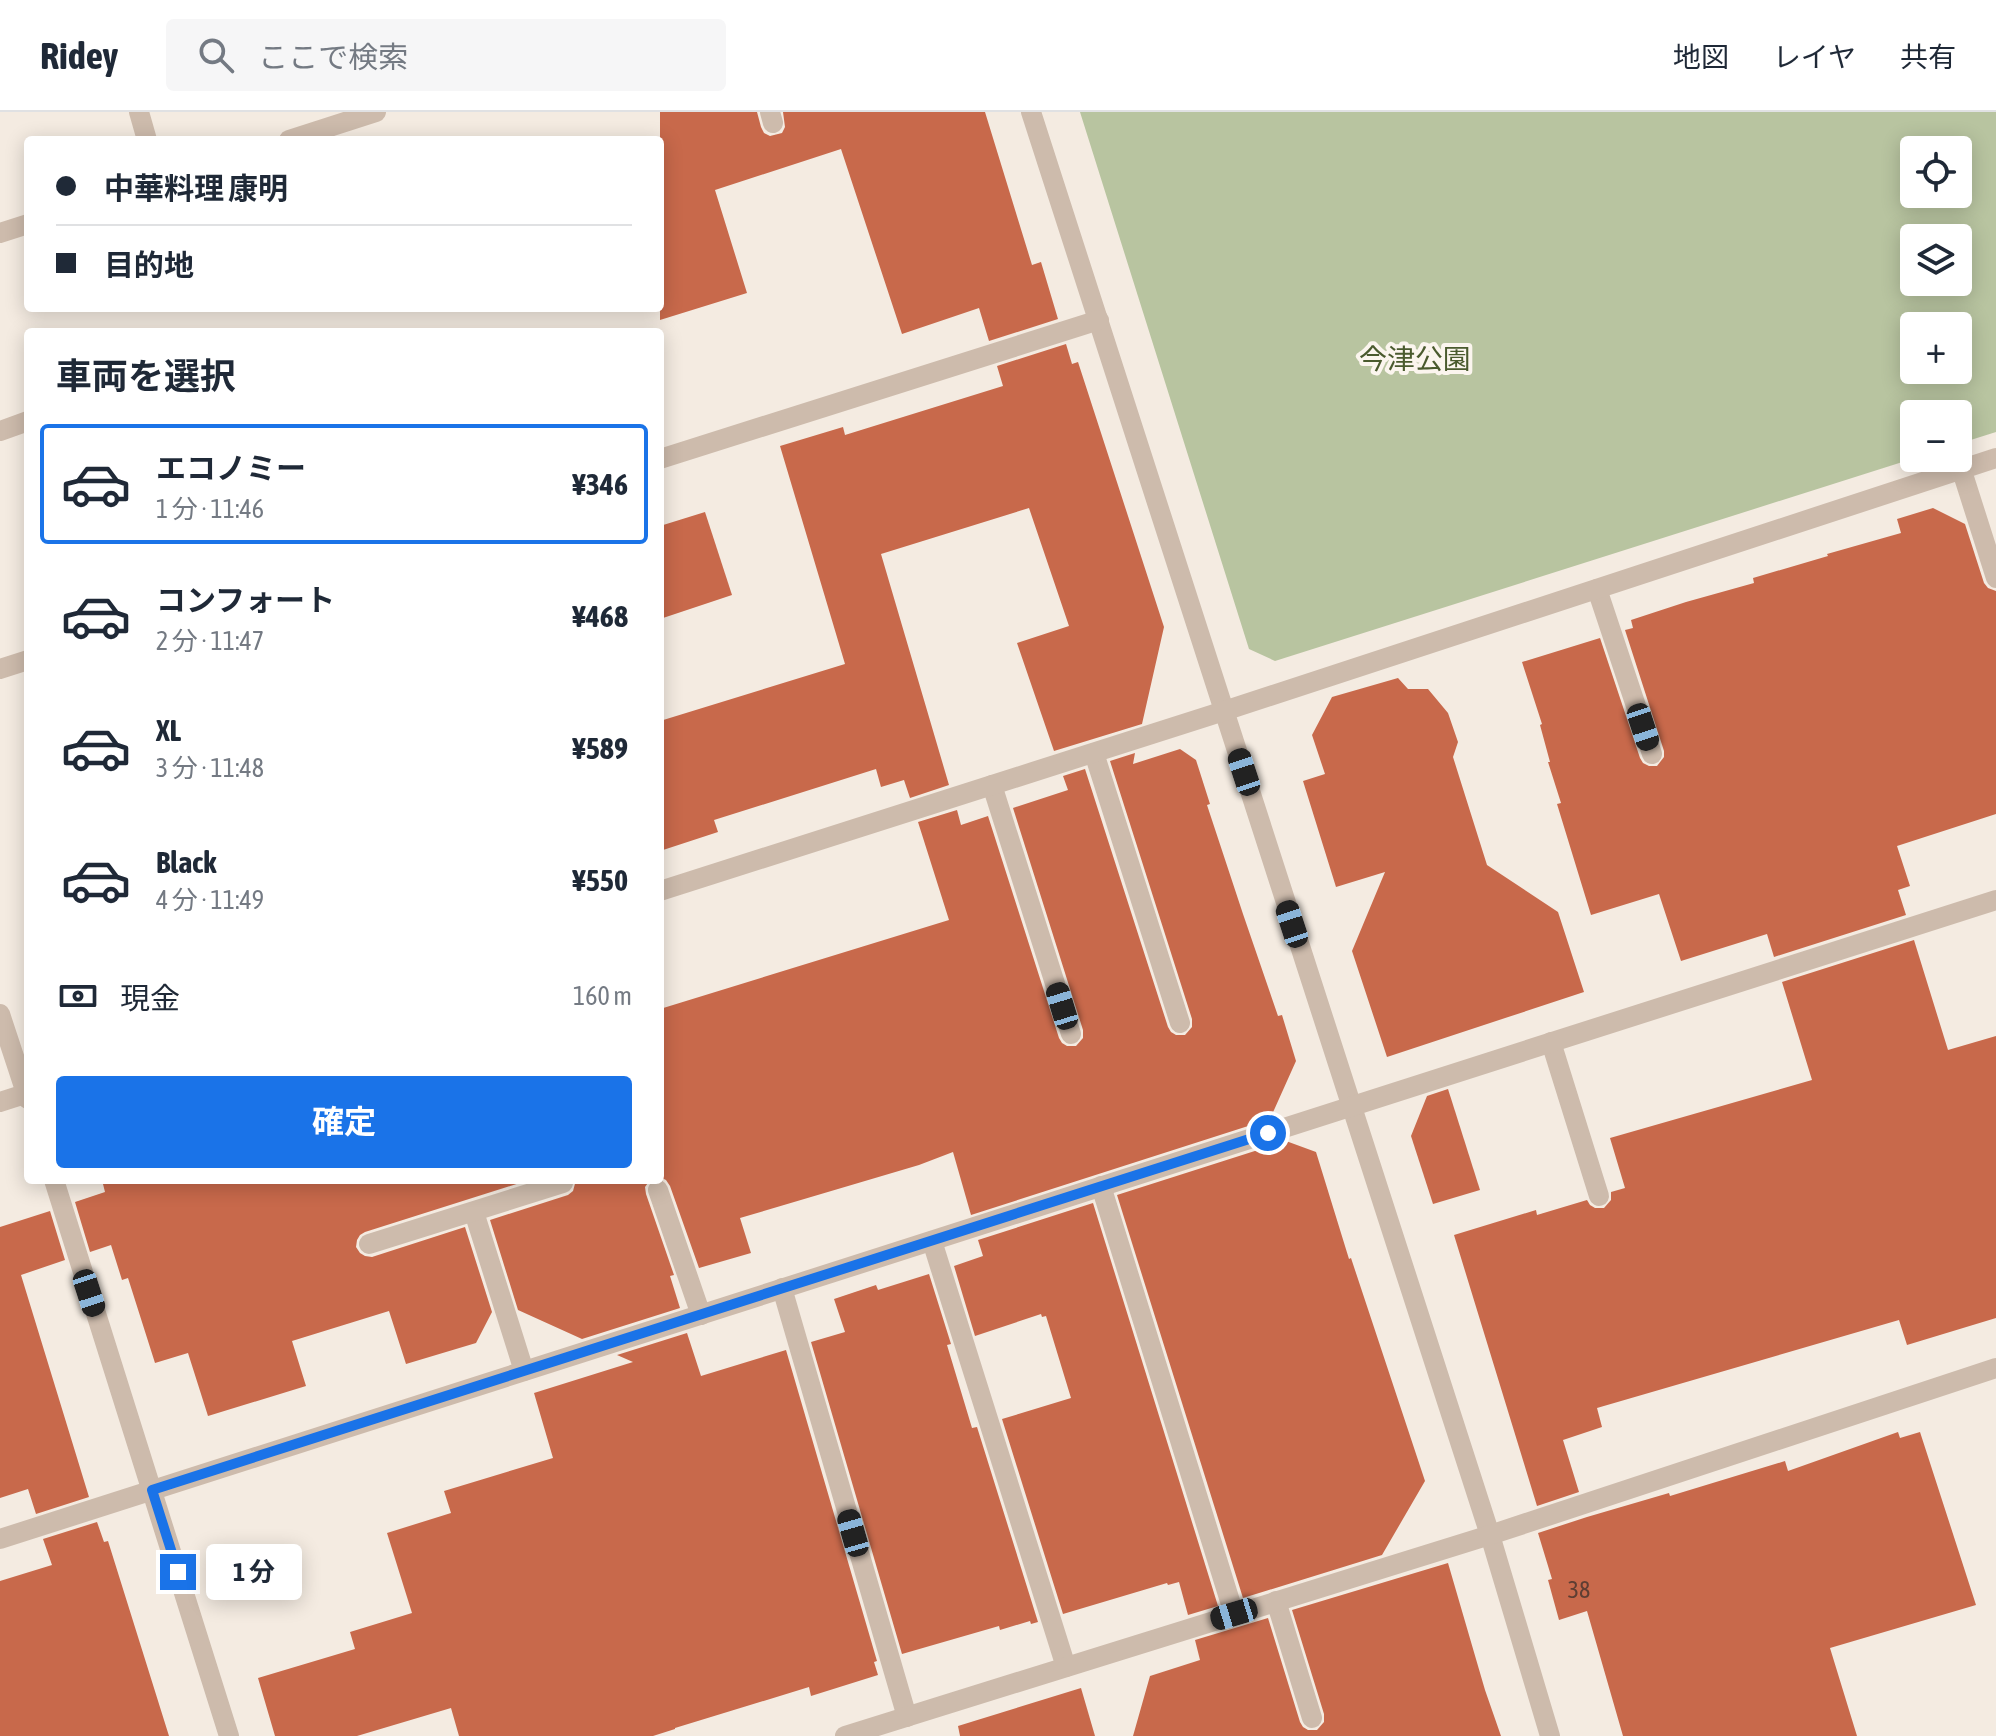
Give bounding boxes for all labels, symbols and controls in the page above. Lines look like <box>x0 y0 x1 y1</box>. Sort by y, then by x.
search box <box>166 19 726 91</box>
icon: search <box>194 33 238 77</box>
text: Ridey <box>40 34 118 77</box>
text: ここで検索 <box>258 40 408 74</box>
text: 地図 <box>1673 41 1729 73</box>
text: レイヤ <box>1773 41 1856 73</box>
text: 共有 <box>1900 41 1956 73</box>
map controls <box>1900 136 1972 472</box>
button: locate <box>1900 136 1972 208</box>
text: 中華料理 康明 <box>104 171 288 205</box>
button: layers <box>1900 224 1972 296</box>
text: 目的地 <box>104 248 194 282</box>
button: + <box>1900 312 1972 384</box>
park label: 今津公園 <box>1359 343 1471 375</box>
text: 車両を選択 <box>56 355 236 397</box>
button: − <box>1900 400 1972 472</box>
icon: car <box>60 448 132 520</box>
text: エコノミー <box>156 451 306 485</box>
text: ¥346 <box>572 467 628 501</box>
text: 1 分 · 11:46 <box>156 494 264 524</box>
icon: car <box>60 580 132 652</box>
text: コンフォート <box>156 583 335 617</box>
text: ¥468 <box>572 599 628 633</box>
text: 2 分 · 11:47 <box>156 626 264 656</box>
car <box>1624 700 1662 754</box>
icon: car <box>60 712 132 784</box>
text: XL <box>156 713 181 747</box>
text: ¥589 <box>572 731 628 765</box>
car <box>1225 745 1263 799</box>
text: 3 分 · 11:48 <box>156 753 264 783</box>
icon: car <box>60 844 132 916</box>
text: Black <box>156 845 216 879</box>
text: ¥550 <box>572 863 628 897</box>
text: 4 分 · 11:49 <box>156 885 264 915</box>
car <box>1273 897 1311 951</box>
icon: cash <box>56 974 100 1018</box>
car <box>1044 980 1080 1032</box>
text: 現金 <box>120 981 180 1015</box>
text: 160 m <box>573 981 632 1011</box>
button: 確定 <box>56 1076 632 1168</box>
route start <box>1250 1115 1286 1151</box>
car <box>70 1266 108 1320</box>
car <box>835 1507 871 1559</box>
callout: 1 分 <box>206 1544 302 1600</box>
route end <box>160 1554 196 1590</box>
text: 1 分 <box>233 1557 275 1587</box>
house number: 38 <box>1568 1576 1590 1603</box>
car <box>1208 1596 1260 1632</box>

